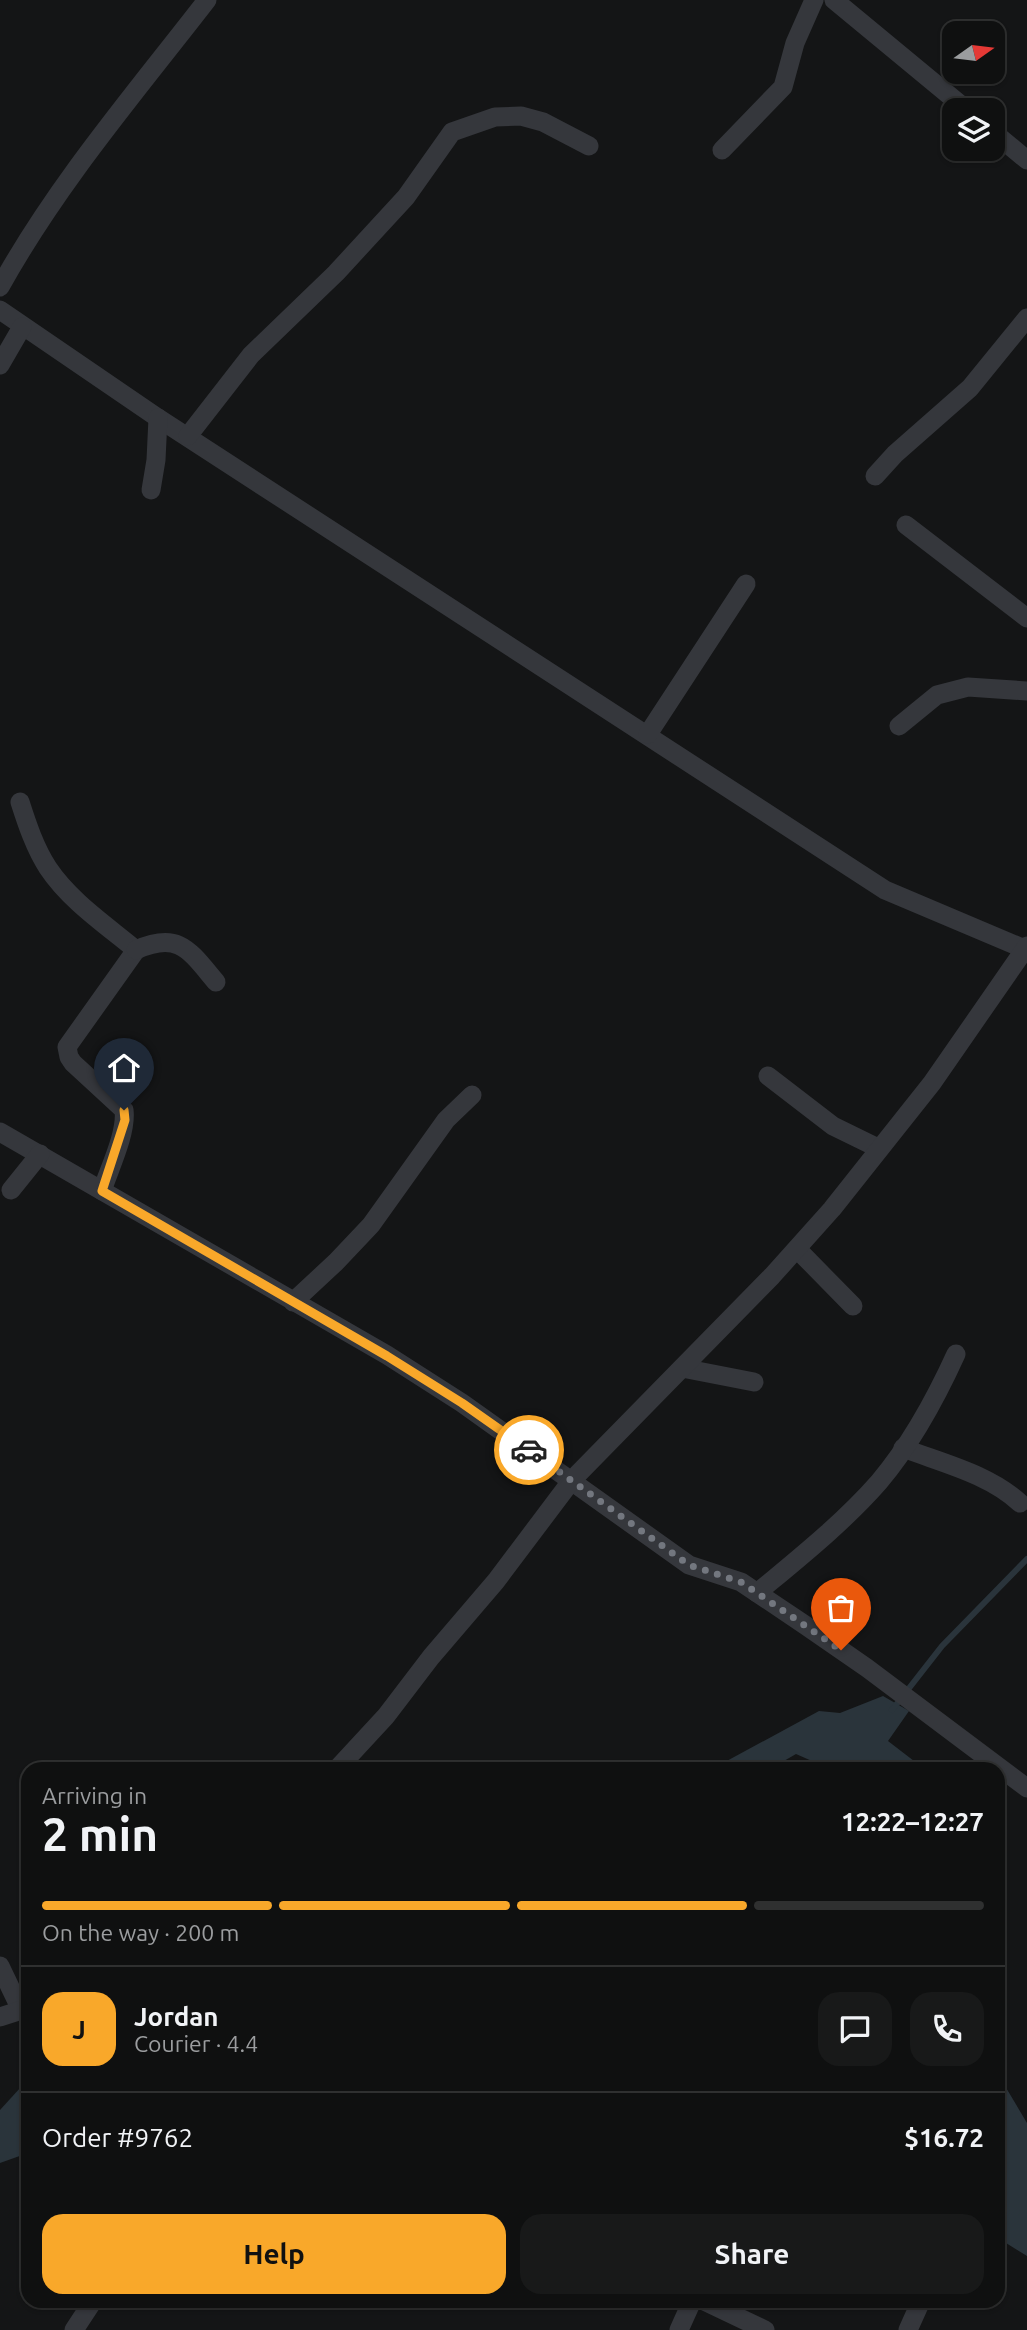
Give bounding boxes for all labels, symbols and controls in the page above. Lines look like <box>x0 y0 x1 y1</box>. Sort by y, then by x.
north arrow <box>942 21 1004 84</box>
map controls <box>942 21 1005 161</box>
button: layers <box>942 98 1005 161</box>
pin <box>94 1038 154 1110</box>
icon: home <box>105 1049 143 1087</box>
courier <box>494 1415 564 1485</box>
icon: car <box>510 1431 548 1469</box>
pin <box>811 1578 871 1650</box>
icon: bag <box>822 1589 860 1627</box>
text: Arriving in <box>42 1783 147 1808</box>
text: 12:22–12:27 <box>841 1807 984 1836</box>
text: 2 min <box>42 1808 158 1860</box>
text: On the way · 200 m <box>42 1920 239 1945</box>
button: chat <box>818 1992 892 2066</box>
button: phone <box>910 1992 984 2066</box>
text: Jordan <box>134 2002 219 2031</box>
text: J <box>72 2015 86 2044</box>
text: Courier · 4.4 <box>134 2031 258 2056</box>
text: Order #9762 <box>42 2123 193 2152</box>
text: $16.72 <box>904 2123 984 2152</box>
button: Help <box>42 2214 506 2294</box>
button: Share <box>520 2214 984 2294</box>

